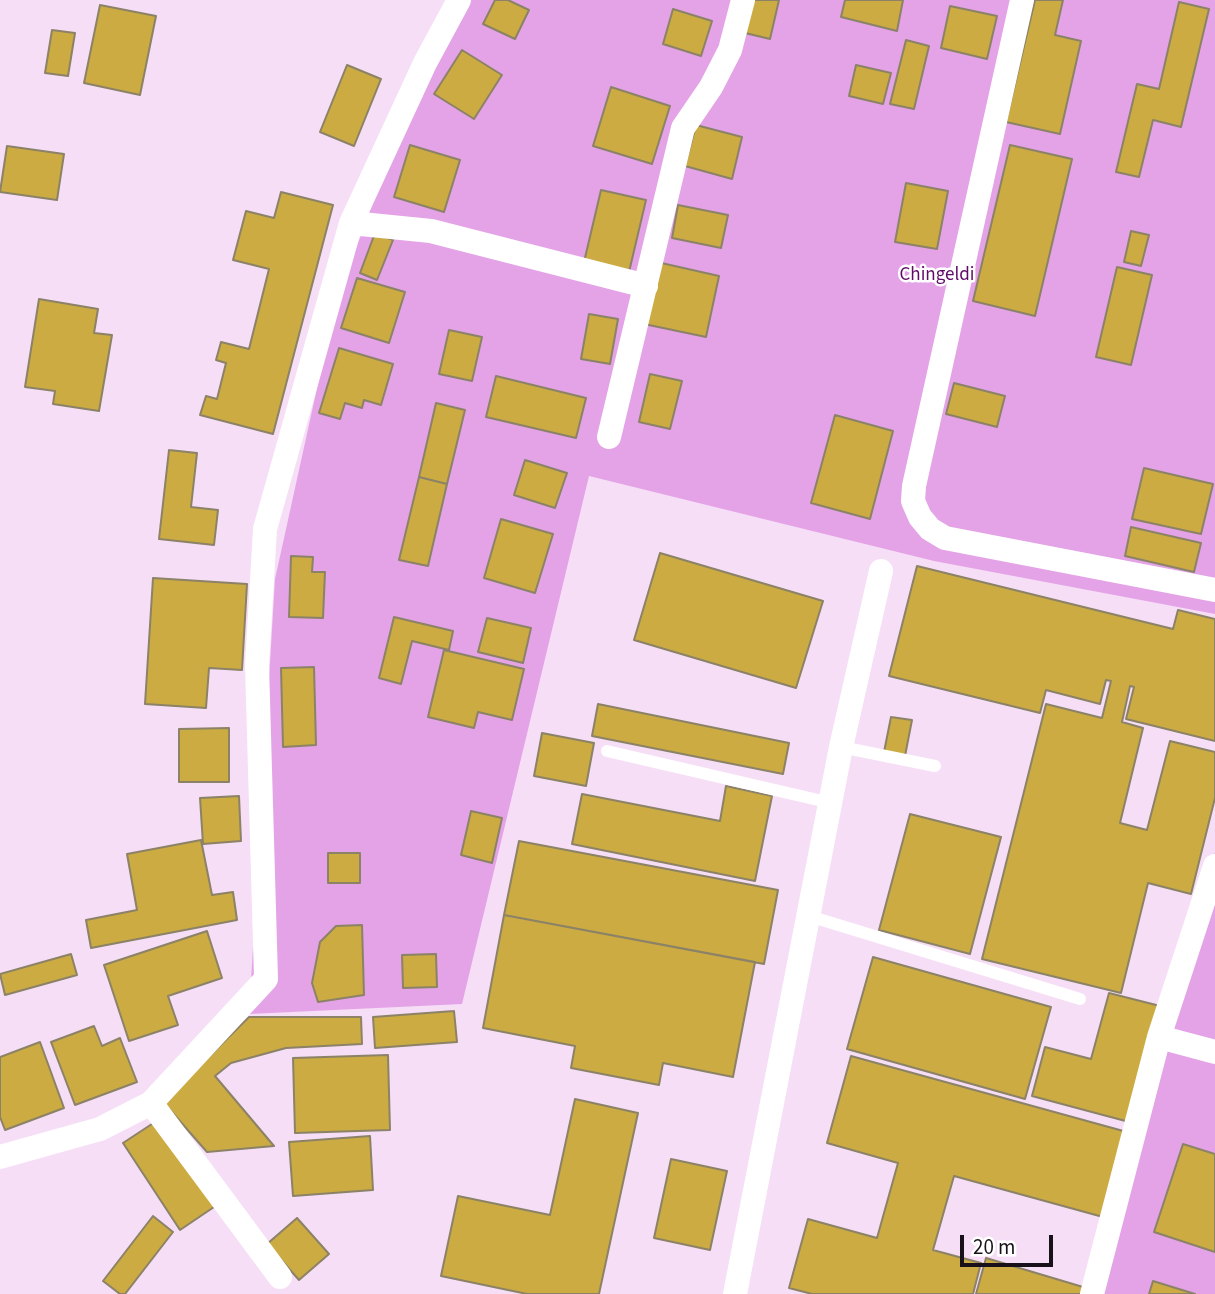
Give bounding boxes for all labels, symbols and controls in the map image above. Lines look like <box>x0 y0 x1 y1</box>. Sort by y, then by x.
park label: Chingeldi <box>899 265 975 287</box>
scale bar <box>963 1220 1056 1264</box>
text: 20 m <box>973 1232 1015 1262</box>

